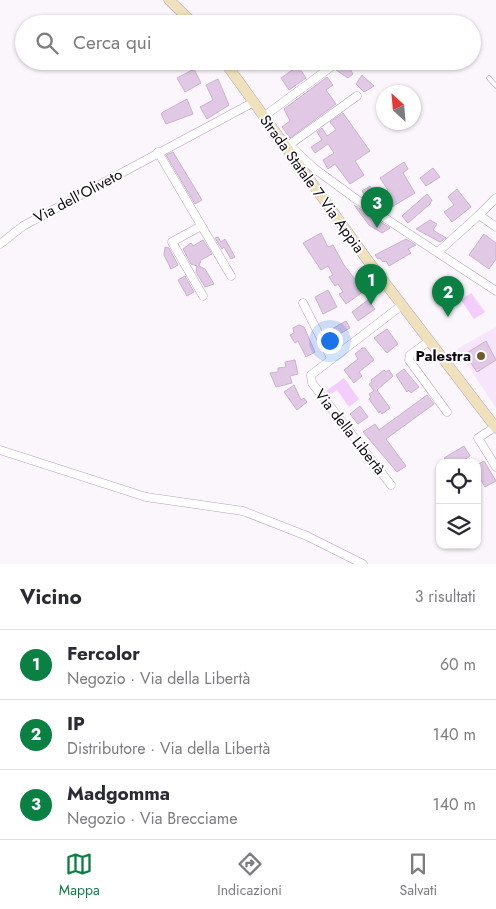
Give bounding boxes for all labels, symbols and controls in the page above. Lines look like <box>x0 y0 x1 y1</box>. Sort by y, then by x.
search box <box>15 15 481 70</box>
icon: search <box>33 29 61 57</box>
text: Cerca qui <box>73 29 152 56</box>
north arrow <box>376 85 421 130</box>
street label: Strada Statale 7 Via Appia <box>254 110 370 258</box>
street label: Via dell'Oliveto <box>30 163 126 229</box>
pin: 3 <box>361 187 393 228</box>
pin: 1 <box>355 264 387 305</box>
pin: 2 <box>432 276 464 317</box>
your location <box>317 328 343 354</box>
place label: Palestra <box>416 345 471 367</box>
marker: Palestra <box>475 350 487 362</box>
street label: Via della Libertà <box>310 385 390 479</box>
map controls <box>436 459 481 549</box>
button: locate <box>436 459 481 504</box>
button: layers <box>436 504 481 549</box>
text: Vicino <box>20 582 82 612</box>
text: 3 risultati <box>415 585 476 608</box>
text: Fercolor <box>67 640 140 667</box>
text: 1 <box>32 653 40 676</box>
text: 60 m <box>440 653 476 676</box>
text: Negozio · Via della Libertà <box>67 667 250 690</box>
text: IP <box>67 710 85 737</box>
text: 2 <box>31 723 41 746</box>
text: 140 m <box>433 723 476 746</box>
text: Distributore · Via della Libertà <box>67 737 270 760</box>
text: Madgomma <box>67 780 170 807</box>
text: 3 <box>31 793 41 816</box>
text: 140 m <box>433 793 476 816</box>
text: Negozio · Via Brecciame <box>67 807 237 830</box>
tab: Mappa <box>59 850 100 900</box>
tab: Indicazioni <box>217 850 282 900</box>
tab: Salvati <box>400 850 437 900</box>

